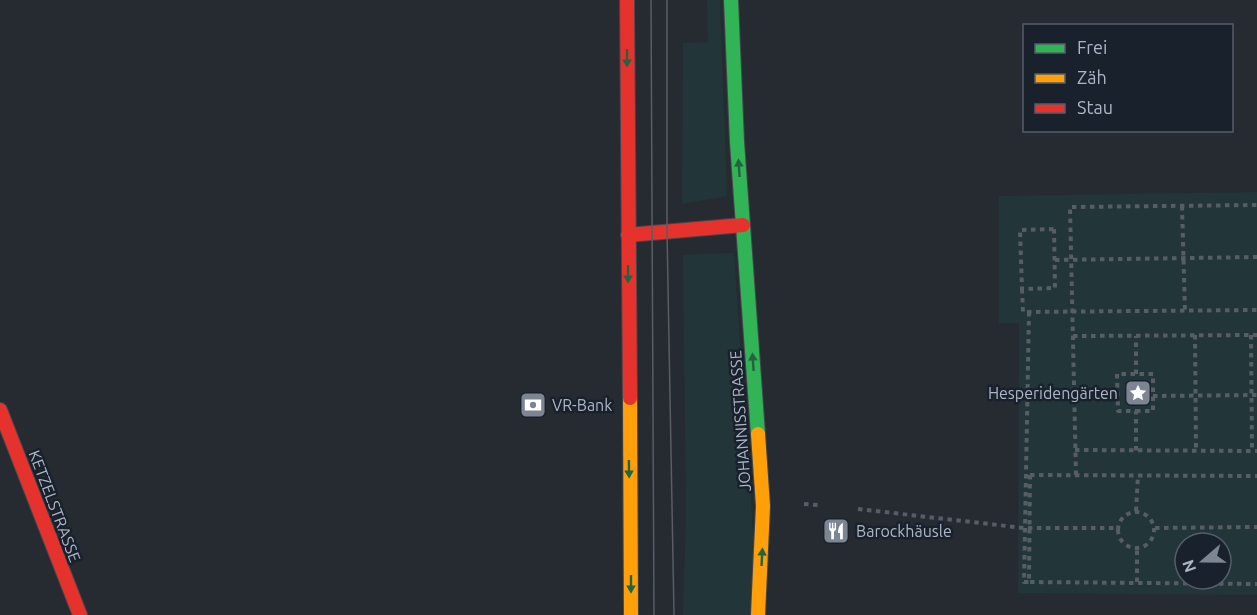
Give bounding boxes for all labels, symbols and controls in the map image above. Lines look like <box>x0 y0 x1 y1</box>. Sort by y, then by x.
legend <box>1023 24 1233 132</box>
text: Frei <box>1077 37 1107 57</box>
one-way arrow <box>622 49 632 68</box>
text: Zäh <box>1077 67 1107 87</box>
text: Stau <box>1077 97 1113 117</box>
one-way arrow <box>734 158 743 177</box>
one-way arrow <box>623 265 633 284</box>
street label: JOHANNISSTRASSE <box>726 350 754 492</box>
one-way arrow <box>748 352 758 371</box>
place icon: Hesperidengärten <box>1123 378 1153 408</box>
place label: Hesperidengärten <box>988 384 1118 402</box>
bank icon: VR-Bank <box>518 390 548 420</box>
place label: VR-Bank <box>552 396 612 414</box>
street label: KETZELSTRASSE <box>25 448 85 564</box>
one-way arrow <box>625 460 634 479</box>
restaurant icon: Barockhäusle <box>821 516 851 546</box>
place label: Barockhäusle <box>856 522 952 540</box>
north arrow <box>1173 531 1233 591</box>
one-way arrow <box>758 547 767 566</box>
text: N <box>1178 557 1199 575</box>
one-way arrow <box>626 574 636 593</box>

